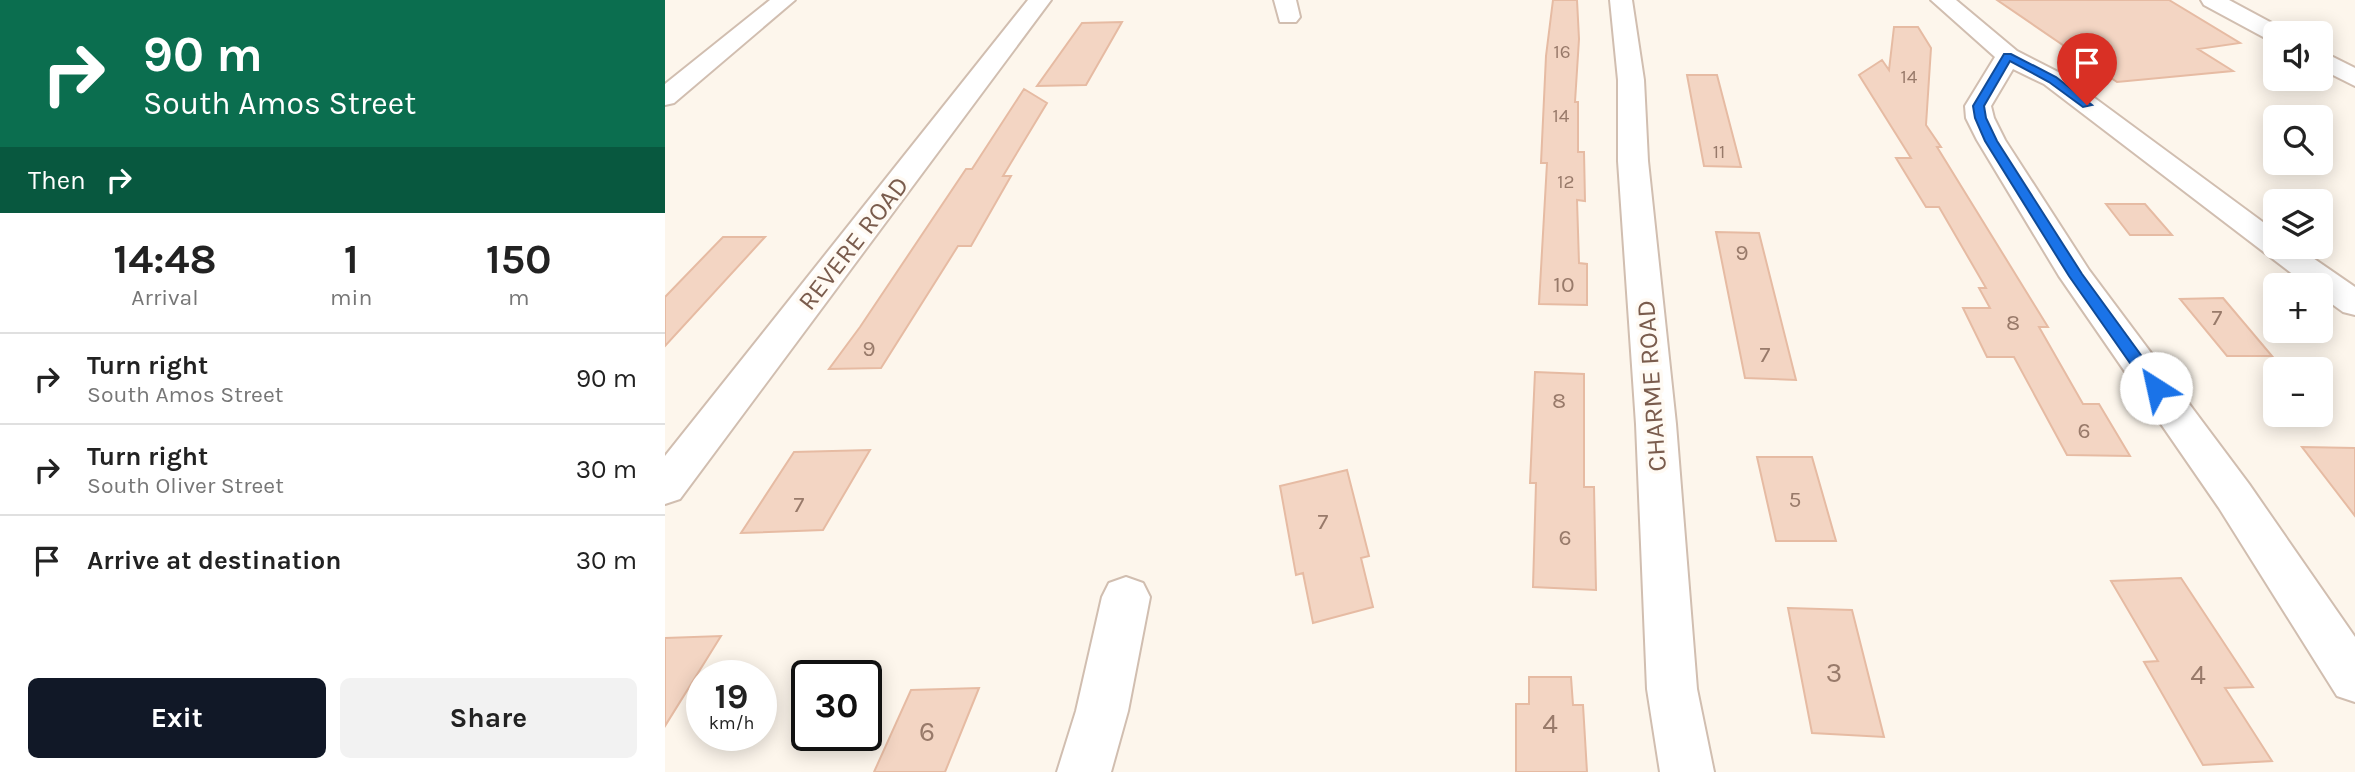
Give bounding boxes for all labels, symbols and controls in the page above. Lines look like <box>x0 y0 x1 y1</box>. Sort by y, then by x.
map controls <box>2263 21 2333 427</box>
button: sound <box>2263 21 2333 91</box>
text: 90 m <box>143 26 263 83</box>
icon: right <box>28 28 119 119</box>
pin <box>2057 33 2117 105</box>
house number: 16 <box>1553 41 1571 63</box>
icon: arrive <box>2068 44 2106 82</box>
house number: 14 <box>1901 66 1918 88</box>
text: South Amos Street <box>143 85 416 122</box>
house number: 14 <box>1553 105 1570 127</box>
button: search <box>2263 105 2333 175</box>
house number: 11 <box>1713 141 1725 163</box>
icon: right <box>100 161 138 199</box>
text: Then <box>28 165 86 196</box>
street label: REVERE ROAD <box>792 170 915 316</box>
house number: 12 <box>1557 171 1575 193</box>
button: layers <box>2263 189 2333 259</box>
text: 14:48 <box>113 234 217 284</box>
text: 1 <box>344 234 359 284</box>
text: 150 <box>486 234 552 284</box>
house number: 9 <box>1735 239 1749 266</box>
house number: 10 <box>1553 271 1575 298</box>
button: + <box>2263 273 2333 343</box>
text: Arrival <box>131 284 199 311</box>
text: min <box>330 284 372 311</box>
text: m <box>508 284 529 311</box>
street label: CHARME ROAD <box>1630 299 1673 473</box>
house number: 7 <box>2212 304 2223 331</box>
house number: 8 <box>2006 309 2020 336</box>
house number: 9 <box>862 335 876 362</box>
house number: 7 <box>1760 341 1771 368</box>
text: Turn right <box>87 350 208 381</box>
position arrow <box>2119 351 2193 425</box>
button: − <box>2263 357 2333 427</box>
icon: right <box>28 360 66 398</box>
text: 90 m <box>576 363 637 394</box>
text: South Amos Street <box>87 381 283 408</box>
house number: 8 <box>1552 387 1566 414</box>
house number: 6 <box>2077 417 2091 444</box>
text: Turn right <box>87 441 208 472</box>
icon: right <box>28 451 66 489</box>
text: 30 m <box>576 454 637 485</box>
text: South Oliver Street <box>87 472 284 499</box>
house number: 5 <box>1789 486 1801 513</box>
house number: 7 <box>794 491 805 518</box>
house number: 7 <box>1318 508 1329 535</box>
house number: 6 <box>1558 524 1572 551</box>
icon: arrive <box>28 542 66 580</box>
text: Arrive at destination <box>87 545 341 576</box>
text: 30 m <box>576 545 637 576</box>
house number: 3 <box>1826 656 1842 689</box>
house number: 4 <box>2190 658 2206 691</box>
speed limit sign: 30 <box>791 660 882 751</box>
text: 19 <box>715 676 748 717</box>
button: Exit <box>28 678 326 758</box>
button: Share <box>340 678 637 758</box>
house number: 4 <box>1542 707 1558 740</box>
text: km/h <box>709 712 754 734</box>
house number: 6 <box>919 715 935 748</box>

